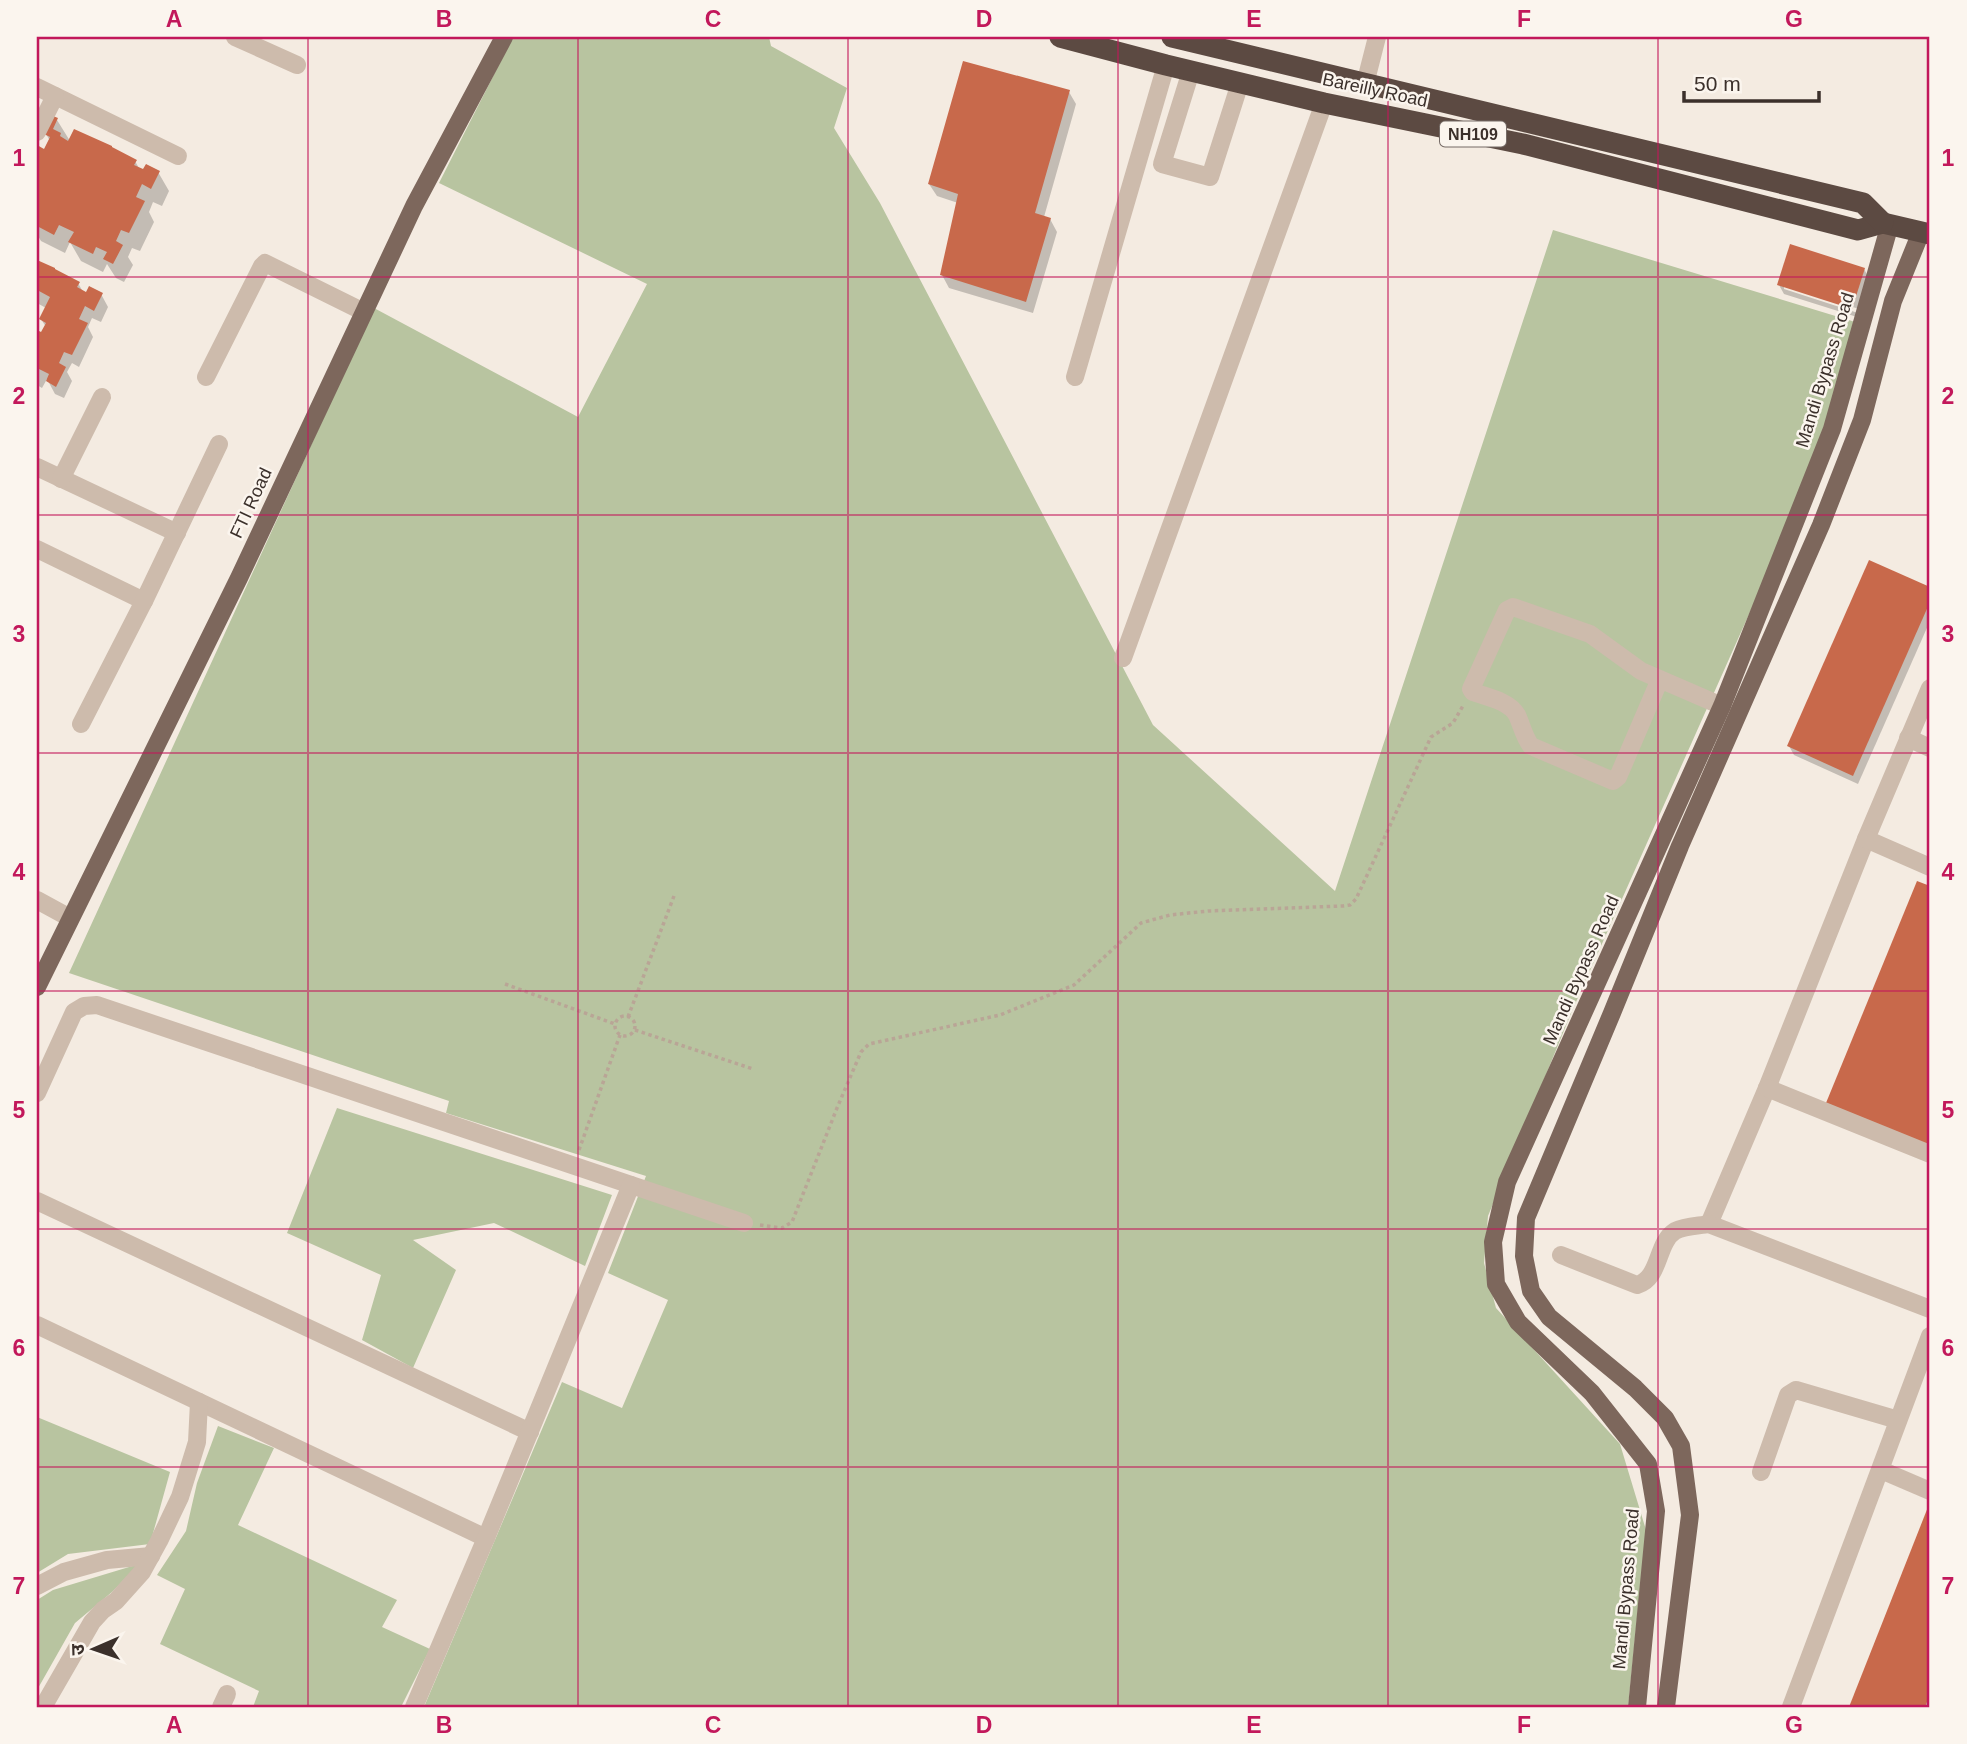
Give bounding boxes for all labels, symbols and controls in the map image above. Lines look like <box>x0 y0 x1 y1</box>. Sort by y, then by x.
text: A <box>166 6 182 32</box>
text: B <box>436 6 452 32</box>
text: C <box>705 6 721 32</box>
text: D <box>976 6 992 32</box>
text: E <box>1246 6 1262 32</box>
text: F <box>1517 6 1531 32</box>
text: G <box>1785 6 1803 32</box>
scale bar <box>1684 60 1818 104</box>
street label: Bareilly Road <box>1321 69 1429 111</box>
text: 50 m <box>1694 72 1741 95</box>
road number: NH109 <box>1440 122 1506 146</box>
text: 1 <box>13 145 26 171</box>
text: 1 <box>1942 145 1955 171</box>
street label: Mandi Bypass Road <box>1792 290 1858 450</box>
text: 2 <box>13 383 25 409</box>
text: 2 <box>1942 383 1954 409</box>
street label: FTI Road <box>226 465 276 541</box>
text: 3 <box>13 621 25 647</box>
text: 3 <box>1942 621 1954 647</box>
text: 4 <box>13 859 26 885</box>
text: 4 <box>1942 859 1955 885</box>
street label: Mandi Bypass Road <box>1539 892 1623 1048</box>
text: 5 <box>13 1097 26 1123</box>
text: 5 <box>1942 1097 1955 1123</box>
text: 6 <box>13 1335 25 1361</box>
text: 6 <box>1942 1335 1954 1361</box>
street label: Mandi Bypass Road <box>1609 1508 1643 1670</box>
text: 7 <box>13 1573 25 1599</box>
text: 7 <box>1942 1573 1954 1599</box>
north arrow <box>60 1614 130 1684</box>
text: उ <box>67 1643 88 1656</box>
text: A <box>166 1712 182 1738</box>
text: B <box>436 1712 452 1738</box>
text: C <box>705 1712 721 1738</box>
text: D <box>976 1712 992 1738</box>
text: E <box>1246 1712 1262 1738</box>
text: F <box>1517 1712 1531 1738</box>
text: G <box>1785 1712 1803 1738</box>

